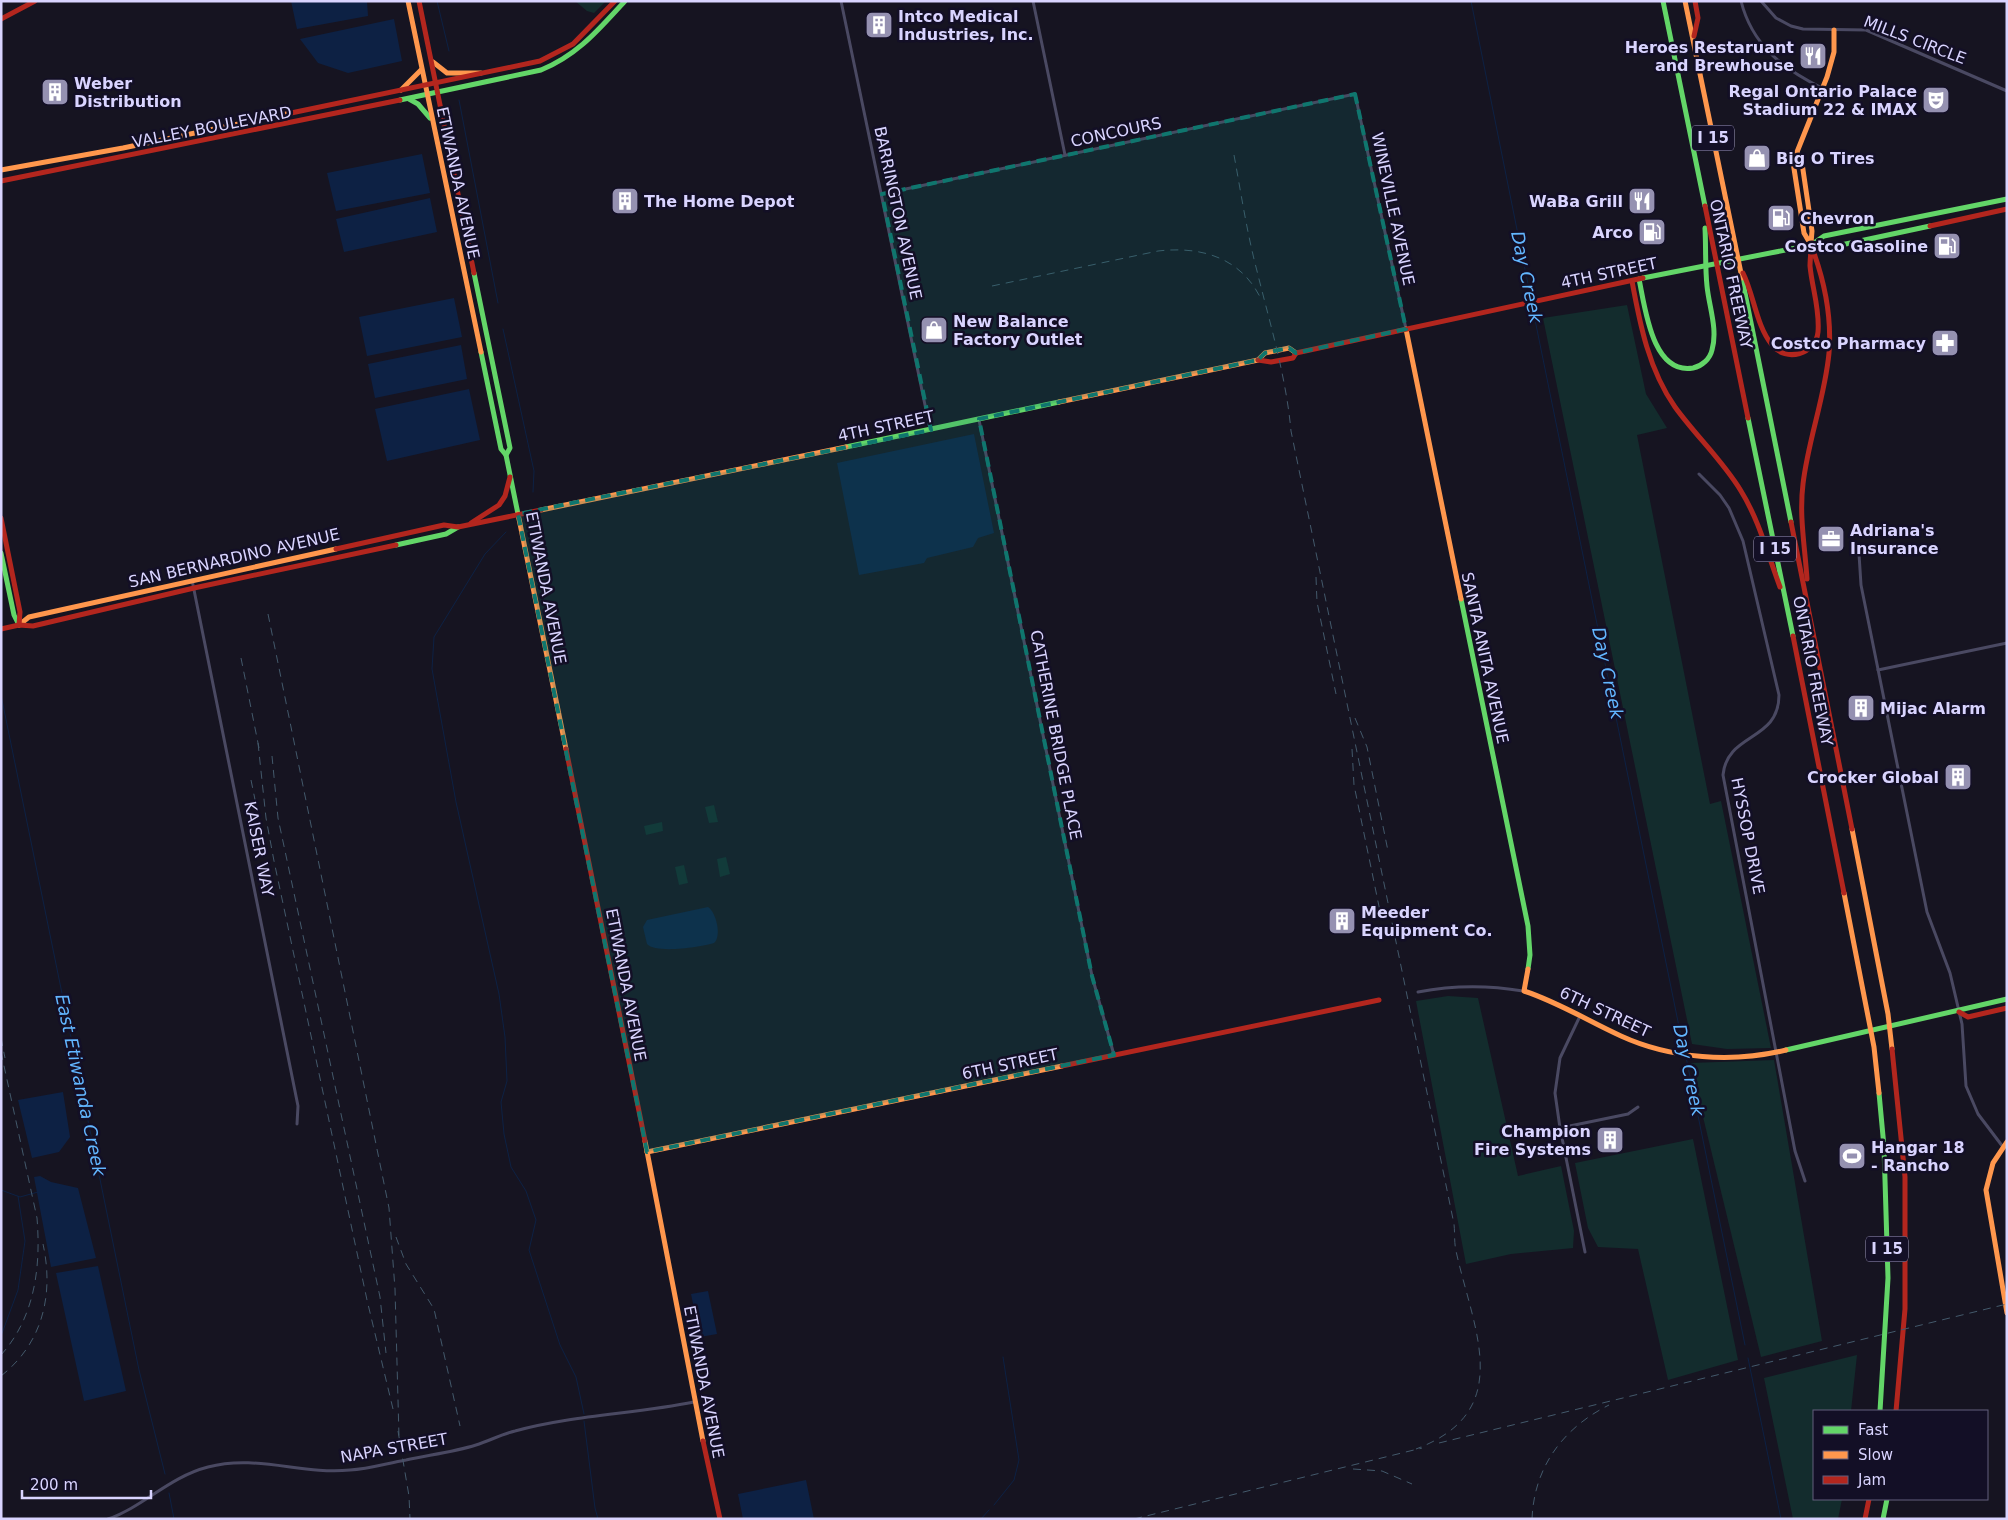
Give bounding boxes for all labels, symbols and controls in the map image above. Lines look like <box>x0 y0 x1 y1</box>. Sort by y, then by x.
place label: Intco Medical Industries, Inc. <box>898 7 1034 44</box>
building icon: Intco Medical Industries, Inc. <box>864 10 894 40</box>
street label: MILLS CIRCLE <box>1861 12 1969 68</box>
place label: Heroes Restaruant and Brewhouse <box>1625 38 1794 75</box>
restaurant icon: Heroes Restaruant and Brewhouse <box>1798 41 1828 71</box>
place label: Weber Distribution <box>74 74 182 111</box>
building icon: Weber Distribution <box>40 77 70 107</box>
place label: Regal Ontario Palace Stadium 22 & IMAX <box>1728 82 1918 119</box>
theatre icon: Regal Ontario Palace Stadium 22 & IMAX <box>1921 85 1951 115</box>
street label: VALLEY BOULEVARD <box>131 102 293 152</box>
street label: ETIWANDA AVENUE <box>433 105 483 261</box>
street label: CONCOURS <box>1069 113 1163 151</box>
street label: BARRINGTON AVENUE <box>870 125 926 301</box>
road number: I 15 <box>1692 126 1734 150</box>
street label: WINEVILLE AVENUE <box>1367 131 1419 287</box>
shop icon: Big O Tires <box>1742 143 1772 173</box>
place label: Big O Tires <box>1776 149 1875 168</box>
building icon: The Home Depot <box>610 186 640 216</box>
restaurant icon: WaBa Grill <box>1627 186 1657 216</box>
place label: The Home Depot <box>644 192 795 211</box>
place label: WaBa Grill <box>1529 192 1623 211</box>
street label: ONTARIO FREEWAY <box>1706 197 1756 351</box>
fuel station icon: Chevron <box>1766 203 1796 233</box>
place label: Chevron <box>1800 209 1875 228</box>
fuel station icon: Arco <box>1637 217 1667 247</box>
place label: Arco <box>1592 223 1633 242</box>
water label: Day Creek <box>1507 229 1547 327</box>
fuel station icon: Costco Gasoline <box>1932 231 1962 261</box>
place label: Costco Gasoline <box>1784 237 1928 256</box>
street label: 4TH STREET <box>1559 253 1659 292</box>
place label: New Balance Factory Outlet <box>953 312 1083 349</box>
shop icon: New Balance Factory Outlet <box>919 315 949 345</box>
pharmacy icon: Costco Pharmacy <box>1930 328 1960 358</box>
place label: Costco Pharmacy <box>1771 334 1927 353</box>
street label: 4TH STREET <box>836 406 936 445</box>
street label: ETIWANDA AVENUE <box>522 510 570 666</box>
place label: Adriana's Insurance <box>1850 521 1939 558</box>
street label: SAN BERNARDINO AVENUE <box>127 524 341 592</box>
office icon: Adriana's Insurance <box>1816 524 1846 554</box>
road number: I 15 <box>1754 536 1796 562</box>
street label: SANTA ANITA AVENUE <box>1458 570 1512 746</box>
street label: ONTARIO FREEWAY <box>1789 594 1837 748</box>
water label: Day Creek <box>1588 625 1628 723</box>
street label: CATHERINE BRIDGE PLACE <box>1026 628 1086 842</box>
building icon: Mijac Alarm <box>1846 693 1876 723</box>
place label: Mijac Alarm <box>1880 699 1986 718</box>
building icon: Crocker Global <box>1943 762 1973 792</box>
place label: Crocker Global <box>1807 768 1939 787</box>
street label: HYSSOP DRIVE <box>1727 776 1769 896</box>
street label: KAISER WAY <box>240 800 278 899</box>
place label: Meeder Equipment Co. <box>1361 903 1493 940</box>
building icon: Meeder Equipment Co. <box>1327 906 1357 936</box>
street label: ETIWANDA AVENUE <box>602 907 650 1063</box>
street label: 6TH STREET <box>1557 983 1654 1041</box>
water label: East Etiwanda Creek <box>51 992 111 1180</box>
water label: Day Creek <box>1669 1022 1709 1120</box>
street label: 6TH STREET <box>960 1044 1060 1083</box>
place label: Champion Fire Systems <box>1474 1122 1591 1159</box>
building icon: Champion Fire Systems <box>1595 1125 1625 1155</box>
place label: Hangar 18 - Rancho <box>1871 1138 1965 1175</box>
sports icon: Hangar 18 - Rancho <box>1837 1141 1867 1171</box>
road number: I 15 <box>1866 1236 1908 1262</box>
street label: ETIWANDA AVENUE <box>680 1304 728 1460</box>
legend <box>1813 1410 1988 1500</box>
text: Fast <box>1858 1421 1888 1439</box>
street label: NAPA STREET <box>339 1429 449 1467</box>
text: Slow <box>1858 1446 1893 1464</box>
scale bar <box>22 1468 151 1500</box>
text: Jam <box>1857 1471 1886 1489</box>
text: 200 m <box>30 1476 78 1494</box>

